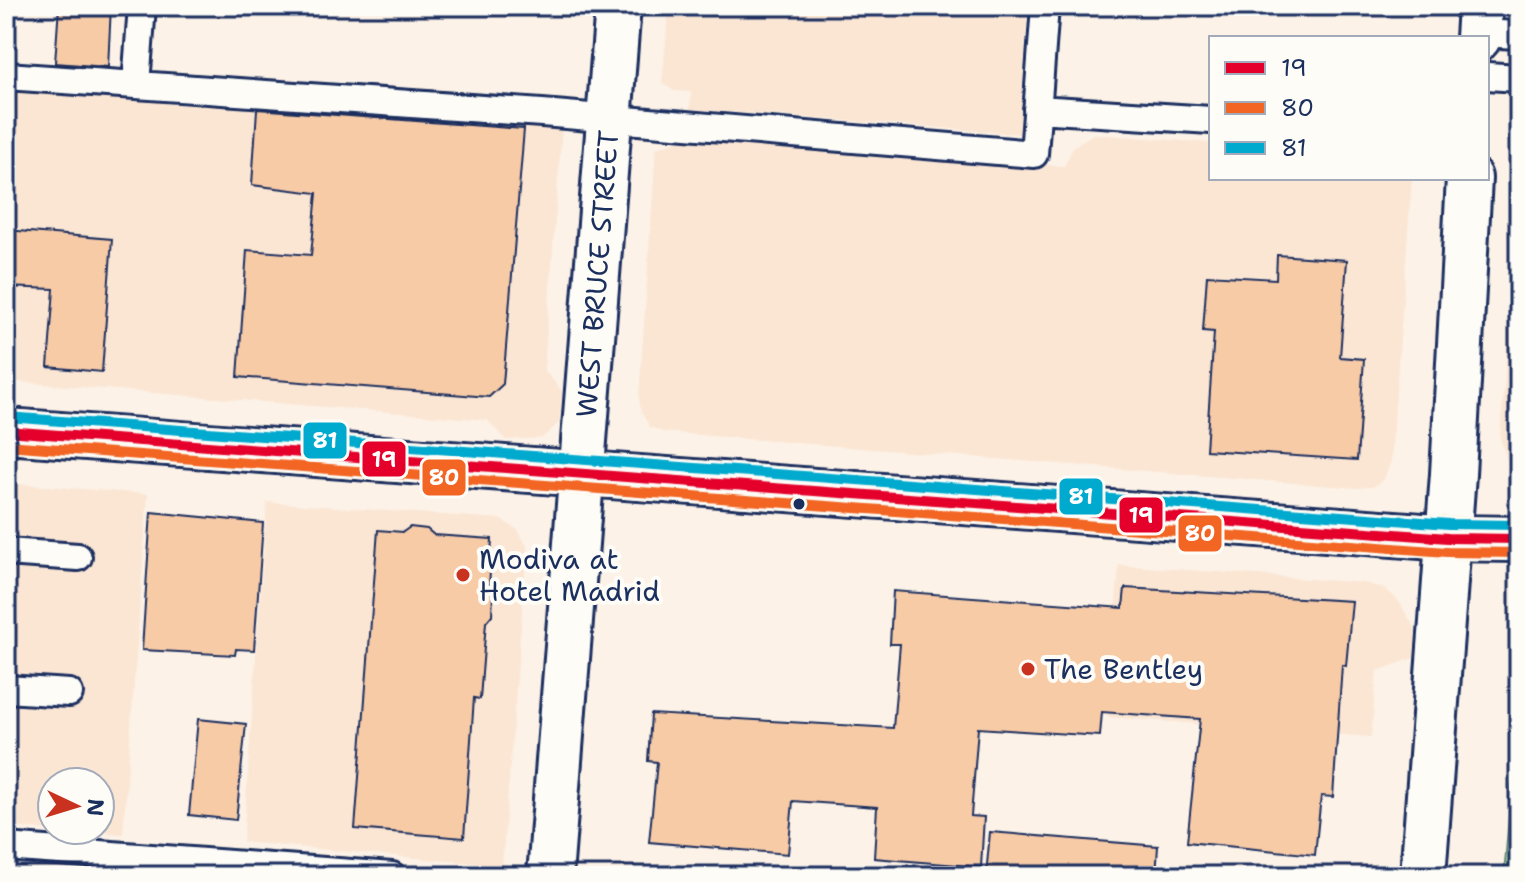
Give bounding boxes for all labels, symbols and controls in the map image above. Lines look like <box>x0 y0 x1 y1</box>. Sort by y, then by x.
legend <box>1209 36 1489 180</box>
text: 19 <box>1281 52 1307 84</box>
text: 80 <box>1281 92 1314 124</box>
street label: WEST BRUCE STREET <box>567 129 627 419</box>
text: 81 <box>1281 132 1307 164</box>
line badge: 81 <box>302 421 348 460</box>
text: 81 <box>313 426 337 455</box>
line badge: 19 <box>361 440 407 478</box>
text: 19 <box>371 445 397 474</box>
line badge: 80 <box>421 458 467 497</box>
text: 80 <box>429 463 459 492</box>
line badge: 81 <box>1058 477 1104 516</box>
text: 81 <box>1069 482 1093 511</box>
unlabelled marker <box>791 496 807 512</box>
line badge: 19 <box>1118 496 1164 534</box>
text: 19 <box>1128 501 1154 530</box>
line badge: 80 <box>1177 514 1223 553</box>
text: 80 <box>1185 519 1215 548</box>
place label: Modiva at Hotel Madrid <box>479 540 660 610</box>
marker: Modiva at Hotel Madrid <box>454 566 472 584</box>
place label: The Bentley <box>1044 650 1203 688</box>
marker: The Bentley <box>1019 660 1037 678</box>
north arrow <box>36 766 116 846</box>
text: N <box>80 798 111 817</box>

